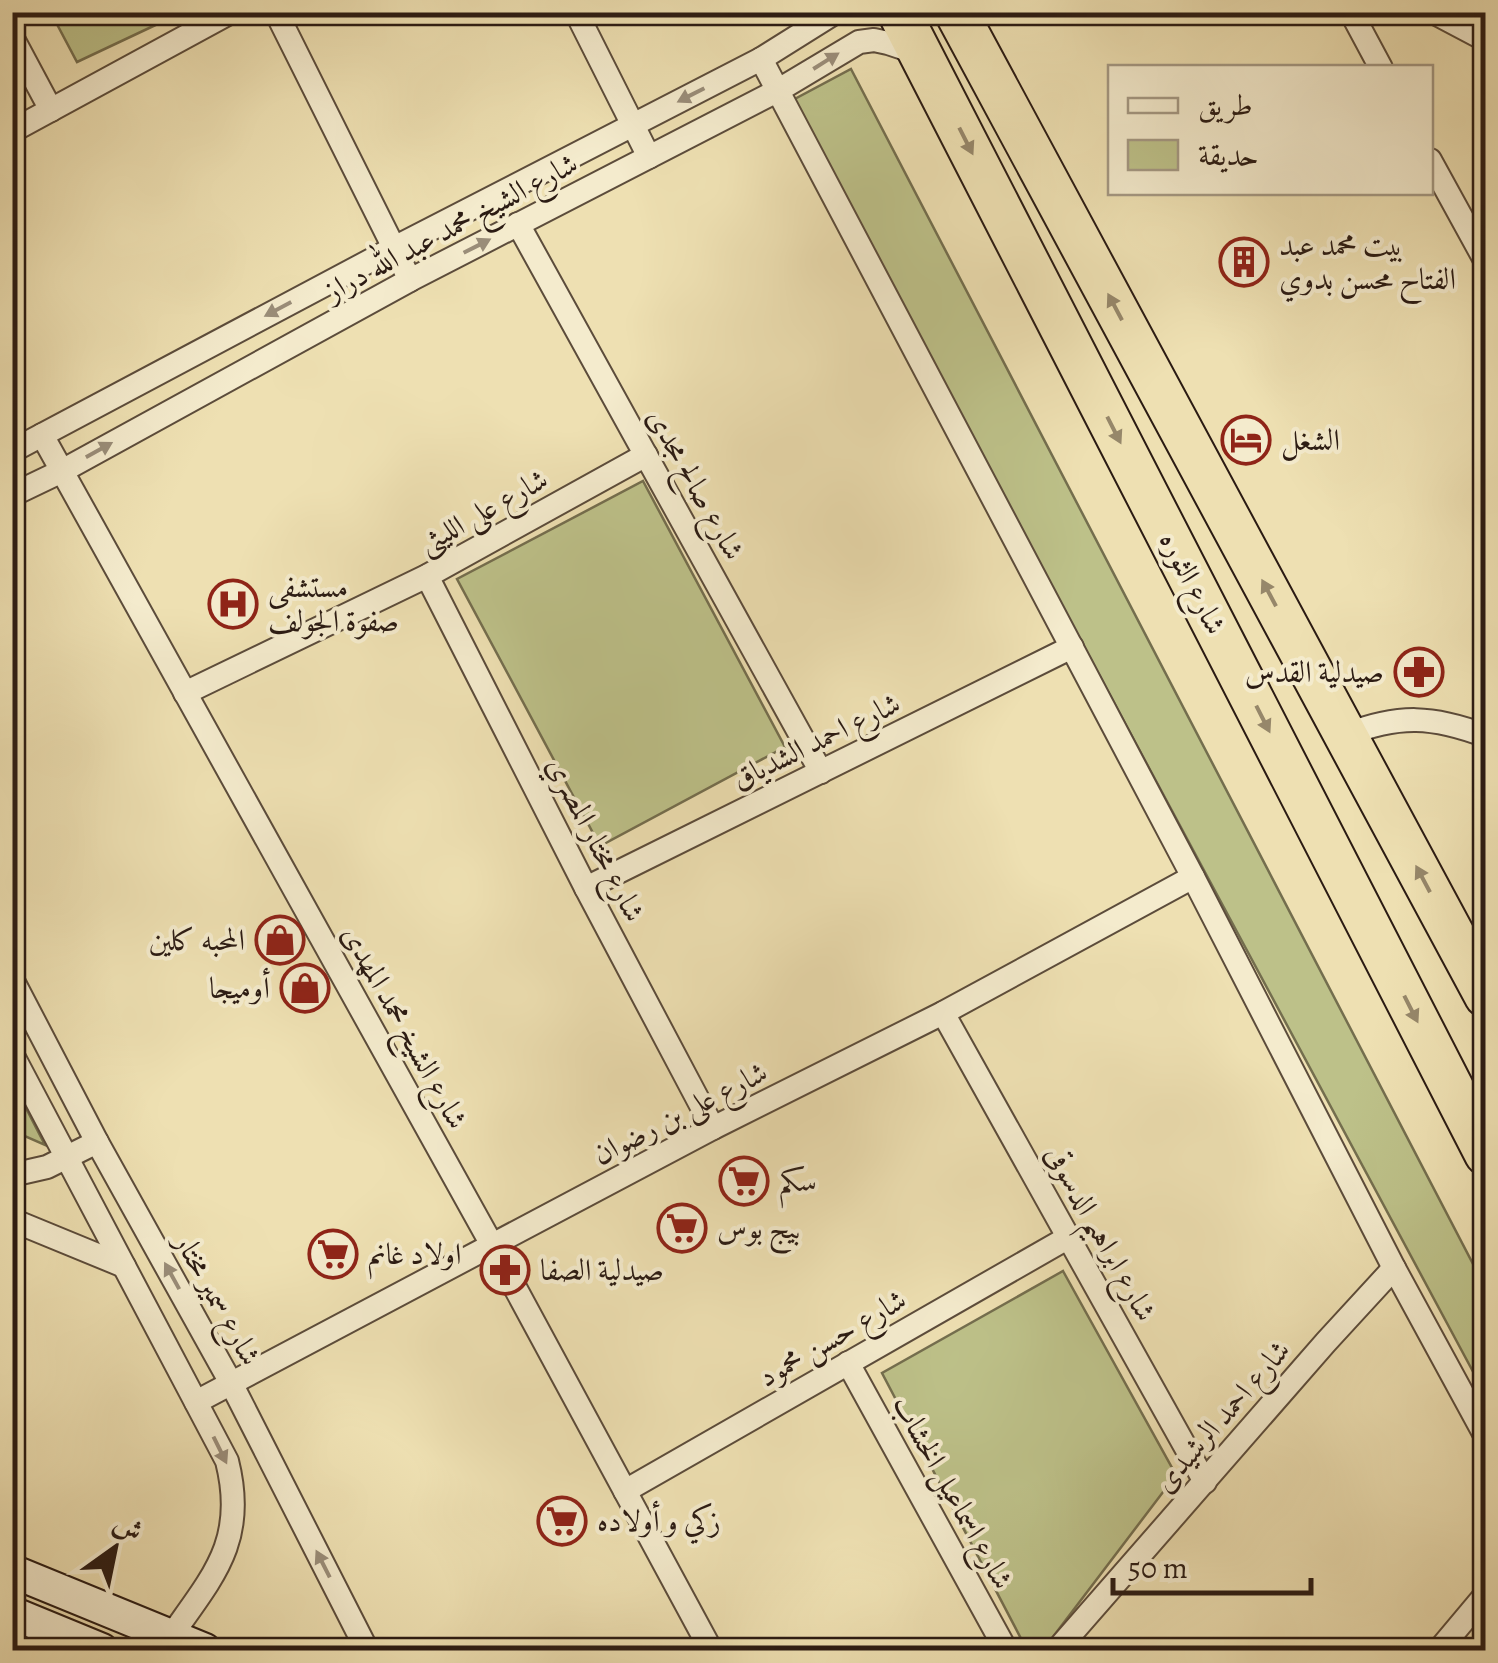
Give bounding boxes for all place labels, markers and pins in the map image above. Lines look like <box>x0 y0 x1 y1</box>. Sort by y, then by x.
place label: بيت محمد عبد الفتاح محسن بدوي <box>1279 225 1456 305</box>
building icon: بيت محمد عبد الفتاح محسن بدوي <box>1218 236 1270 288</box>
hotel icon: الشغل <box>1220 414 1272 466</box>
place label: الشغل <box>1281 420 1340 461</box>
place label: مستشفى صفوة الجولف <box>268 567 399 641</box>
hospital icon: مستشفى صفوة الجولف <box>207 578 259 630</box>
pharmacy icon: صيدلية القدس <box>1393 646 1445 698</box>
place label: صيدلية القدس <box>1245 652 1384 692</box>
shop icon: المحبه كلين <box>254 914 306 966</box>
place label: المحبه كلين <box>149 920 245 960</box>
shop icon: أوميجا <box>279 962 331 1014</box>
place label: أوميجا <box>209 967 270 1008</box>
supermarket icon: سكم <box>718 1155 770 1207</box>
place label: سكم <box>779 1161 817 1209</box>
supermarket icon: بيج بوس <box>656 1202 708 1254</box>
place label: بيج بوس <box>717 1208 800 1255</box>
supermarket icon: اولاد غانم <box>307 1228 359 1280</box>
place label: اولاد غانم <box>368 1234 462 1280</box>
pharmacy icon: صيدلية الصفا <box>479 1244 531 1296</box>
place label: صيدلية الصفا <box>540 1250 664 1290</box>
supermarket icon: زكي و أولاده <box>536 1495 588 1547</box>
place label: زكي و أولاده <box>597 1500 721 1545</box>

